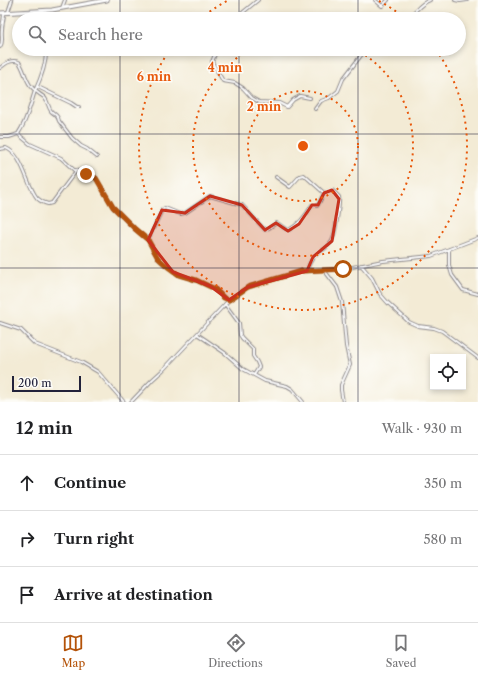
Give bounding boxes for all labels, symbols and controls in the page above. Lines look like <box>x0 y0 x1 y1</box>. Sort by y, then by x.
search box <box>12 12 466 56</box>
icon: search <box>26 23 48 45</box>
text: Search here <box>58 25 143 44</box>
text: 4 min <box>208 60 243 75</box>
text: 6 min <box>137 69 172 84</box>
text: 2 min <box>247 99 282 114</box>
centre of rings <box>296 139 310 153</box>
route end <box>77 165 95 183</box>
route start <box>334 260 352 278</box>
map controls <box>430 354 466 390</box>
button: locate <box>430 354 466 390</box>
scale bar <box>12 374 81 393</box>
text: 200 m <box>18 376 51 390</box>
text: 12 min <box>16 418 73 438</box>
text: Walk · 930 m <box>382 420 462 436</box>
icon: ahead <box>16 472 38 494</box>
text: Continue <box>54 473 126 492</box>
text: 350 m <box>424 475 462 491</box>
icon: right <box>16 528 38 550</box>
text: Turn right <box>54 529 134 548</box>
text: 580 m <box>423 531 462 547</box>
icon: arrive <box>16 584 38 606</box>
text: Arrive at destination <box>54 585 213 604</box>
tab: Map <box>62 632 85 670</box>
tab: Directions <box>208 632 263 670</box>
tab: Saved <box>386 632 416 670</box>

